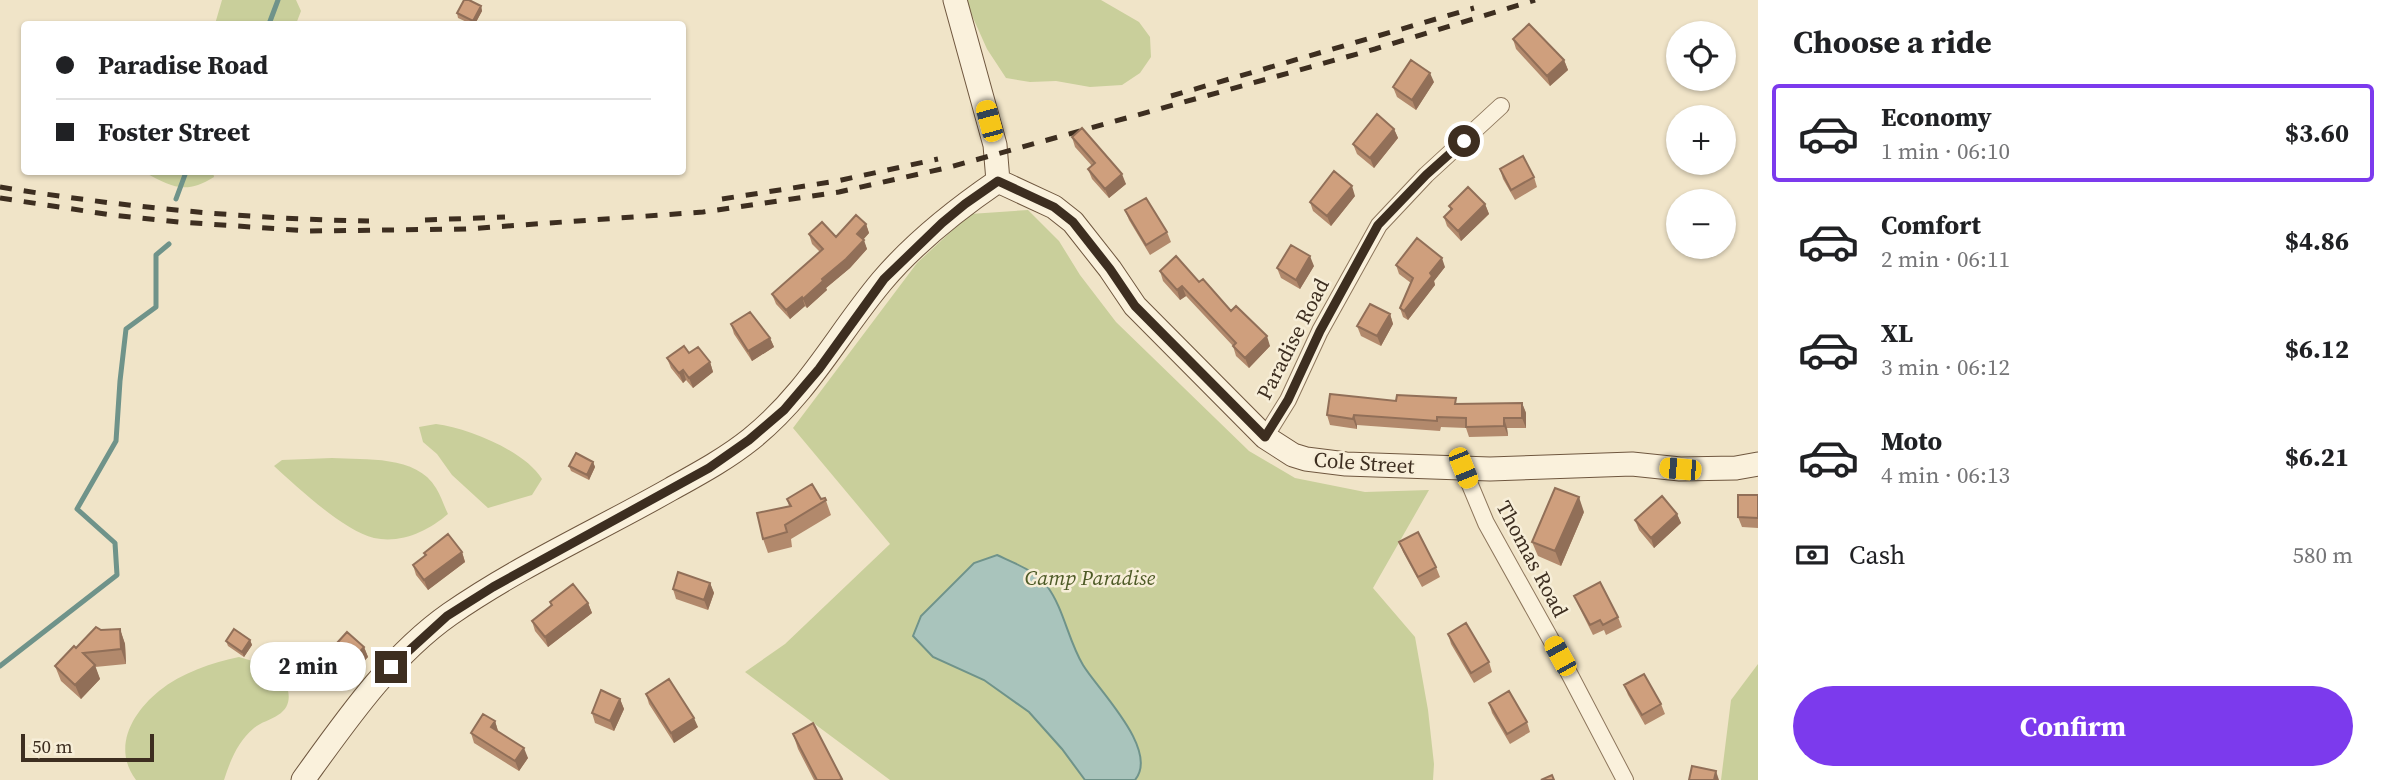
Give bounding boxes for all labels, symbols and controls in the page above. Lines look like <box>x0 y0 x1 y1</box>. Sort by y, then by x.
text: Choose a ride <box>1793 20 1992 64</box>
map controls <box>1666 21 1736 259</box>
button: locate <box>1666 21 1736 91</box>
text: Paradise Road <box>98 47 268 83</box>
car <box>974 98 1005 144</box>
text: Economy <box>1881 99 1992 135</box>
icon: car <box>1797 102 1860 165</box>
button: + <box>1666 105 1736 175</box>
text: Foster Street <box>98 114 250 150</box>
text: $3.60 <box>2285 115 2349 151</box>
route start <box>1448 125 1480 157</box>
text: 1 min · 06:10 <box>1881 135 2010 167</box>
button: − <box>1666 189 1736 259</box>
text: Comfort <box>1881 207 1981 243</box>
icon: car <box>1797 210 1860 273</box>
text: $4.86 <box>2285 223 2349 259</box>
text: 2 min · 06:11 <box>1881 243 2010 275</box>
street label: Paradise Road <box>1249 273 1336 405</box>
text: XL <box>1881 315 1913 351</box>
icon: car <box>1797 318 1860 381</box>
text: $6.12 <box>2285 331 2349 367</box>
text: 3 min · 06:12 <box>1881 351 2010 383</box>
text: Moto <box>1881 423 1942 459</box>
icon: car <box>1797 426 1860 489</box>
text: $6.21 <box>2285 439 2349 475</box>
street label: Cole Street <box>1313 445 1415 480</box>
car <box>1446 445 1481 491</box>
car <box>1659 457 1702 481</box>
text: 4 min · 06:13 <box>1881 459 2010 491</box>
street label: Thomas Road <box>1490 495 1575 622</box>
icon: cash <box>1793 536 1831 574</box>
text: Cash <box>1849 537 1905 573</box>
text: 580 m <box>2292 539 2353 571</box>
park label: Camp Paradise <box>1025 563 1156 592</box>
car <box>1541 633 1580 679</box>
callout: 2 min <box>251 642 366 692</box>
text: 2 min <box>278 650 338 682</box>
route end <box>375 651 407 683</box>
button: Confirm <box>1793 686 2353 766</box>
scale bar <box>21 731 154 763</box>
text: 50 m <box>32 733 73 759</box>

